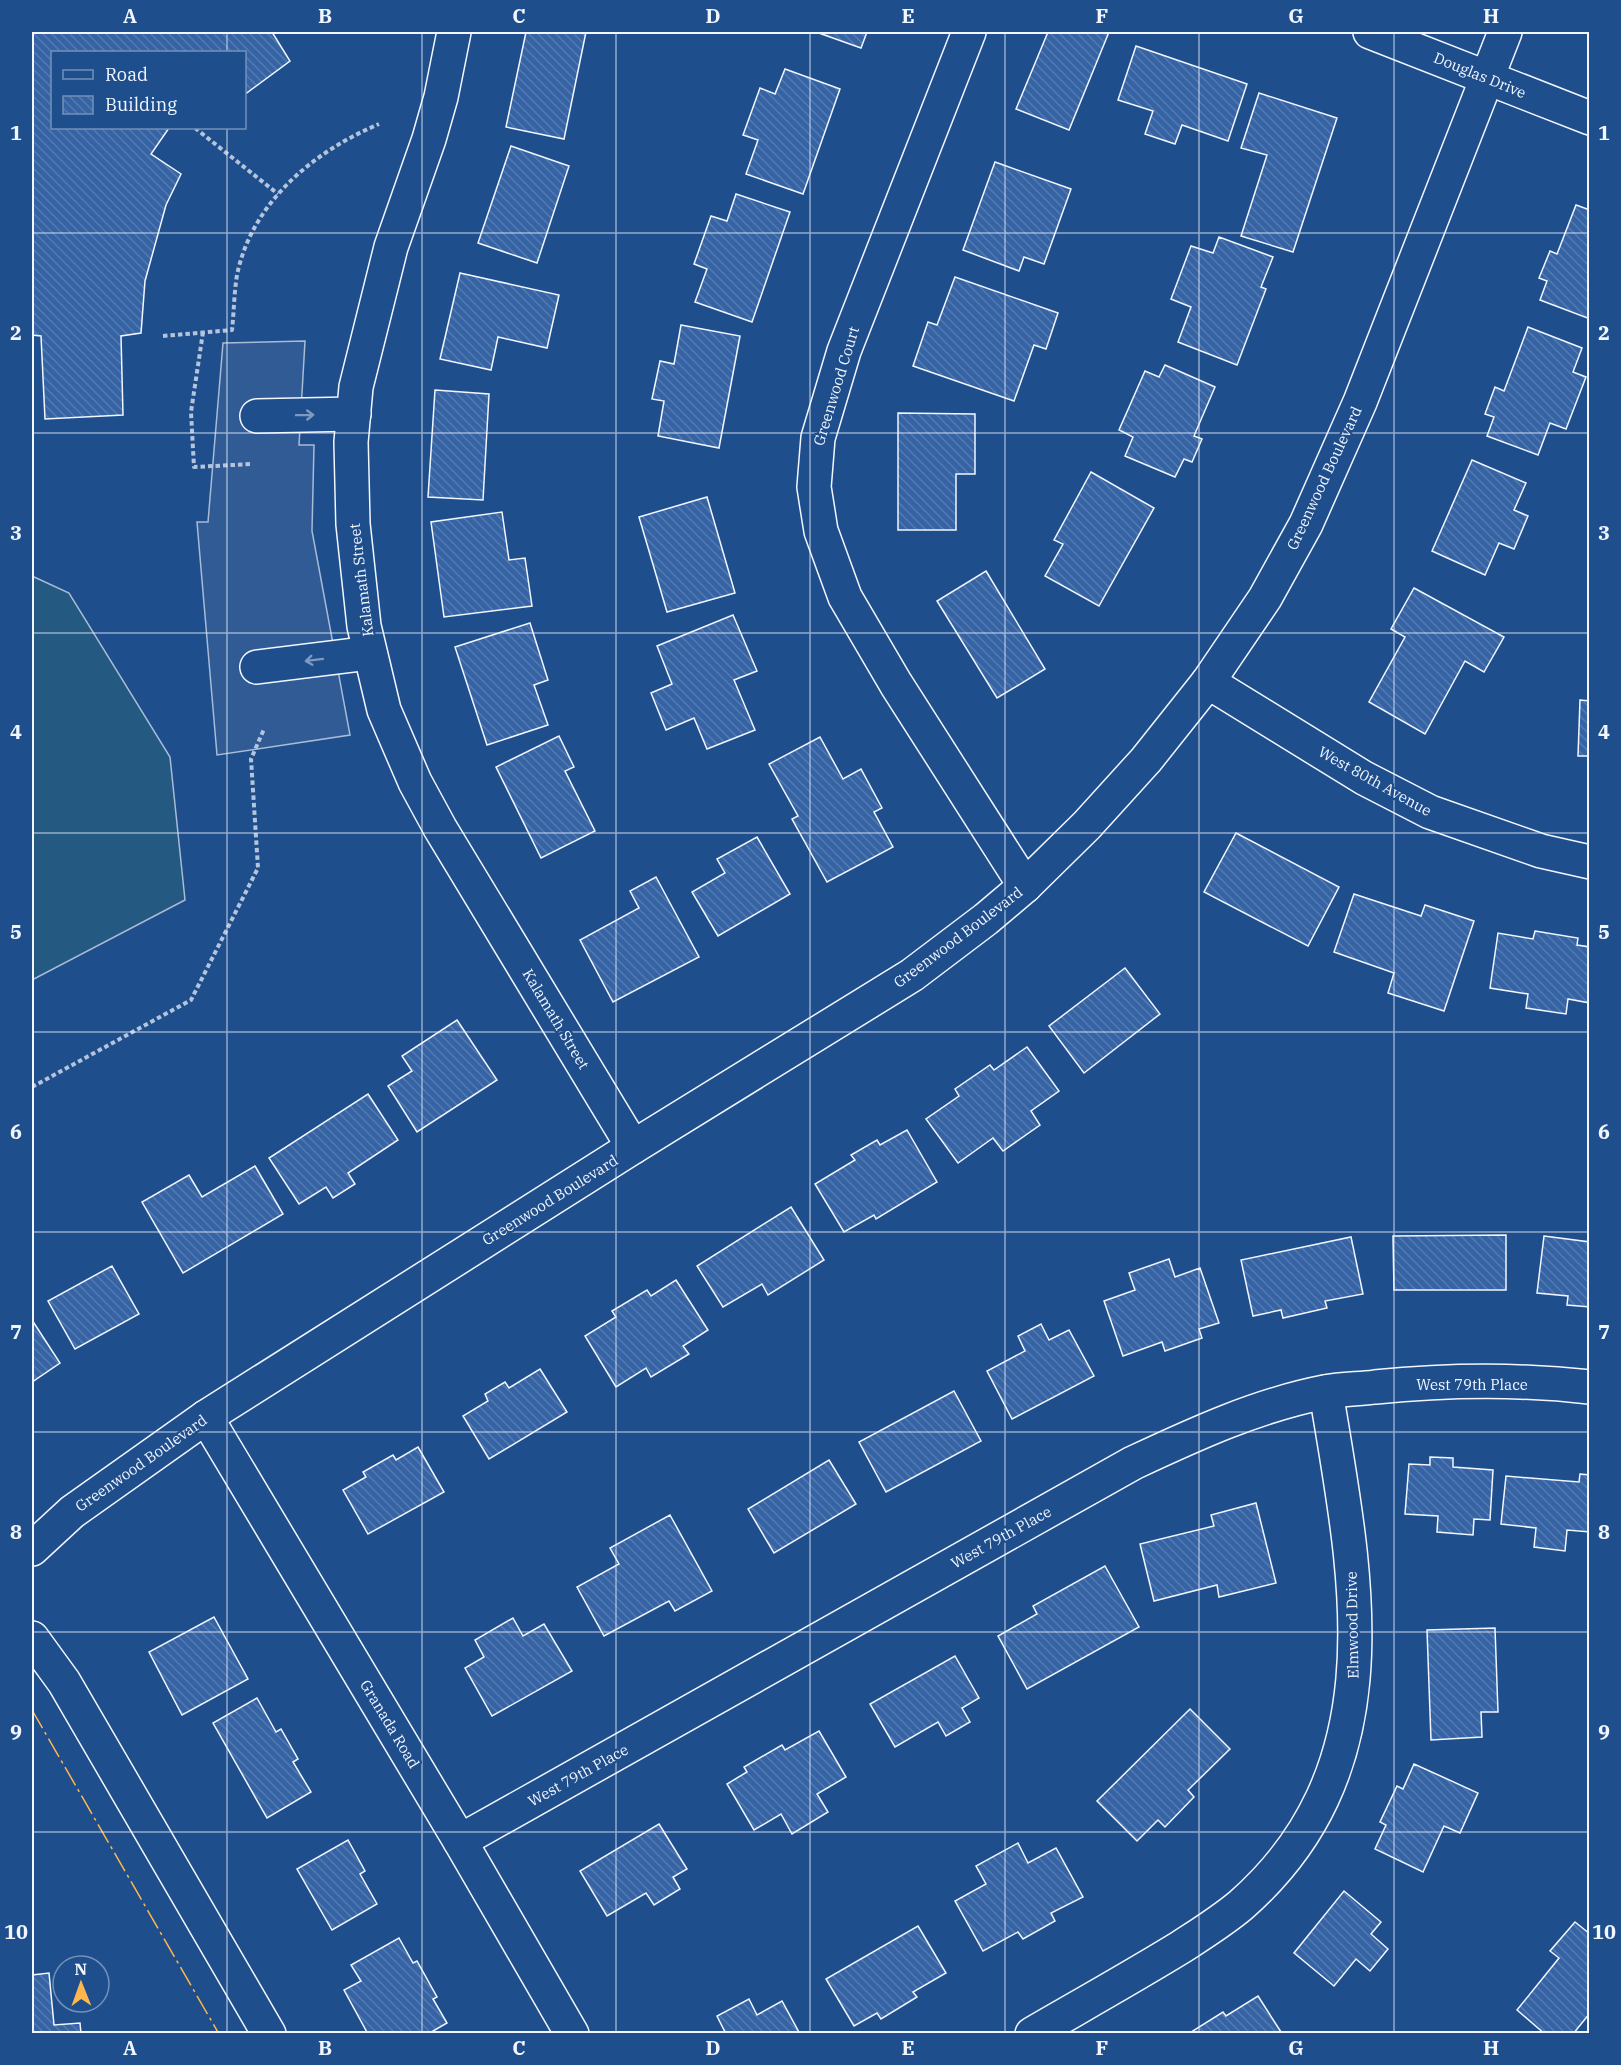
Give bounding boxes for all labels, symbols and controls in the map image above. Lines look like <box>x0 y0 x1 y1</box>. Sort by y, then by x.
text: A <box>123 2 137 29</box>
text: B <box>318 2 332 29</box>
text: C <box>512 2 526 29</box>
text: D <box>705 2 721 29</box>
text: E <box>901 2 915 29</box>
text: F <box>1096 2 1108 29</box>
text: G <box>1288 2 1304 29</box>
text: H <box>1483 2 1499 29</box>
street label: Douglas Drive <box>1431 48 1529 102</box>
legend <box>51 51 246 129</box>
text: Road <box>105 63 148 86</box>
text: Building <box>105 93 177 116</box>
text: 1 <box>10 119 22 146</box>
text: 1 <box>1598 119 1610 146</box>
text: 2 <box>10 319 22 346</box>
text: 2 <box>1598 319 1610 346</box>
street label: Greenwood Court <box>809 324 863 448</box>
street label: Greenwood Boulevard <box>1282 403 1366 553</box>
one-way arrow <box>295 409 315 421</box>
text: 3 <box>10 519 22 546</box>
text: 3 <box>1598 519 1610 546</box>
street label: Kalamath Street <box>345 522 377 638</box>
one-way arrow <box>304 655 324 666</box>
text: 4 <box>10 718 22 745</box>
text: 4 <box>1598 718 1610 745</box>
street label: West 80th Avenue <box>1315 742 1435 820</box>
street label: Greenwood Boulevard <box>890 882 1026 992</box>
text: 5 <box>10 918 22 945</box>
text: 5 <box>1598 918 1610 945</box>
street label: Kalamath Street <box>519 965 593 1073</box>
text: 6 <box>10 1118 22 1145</box>
text: 6 <box>1598 1118 1610 1145</box>
street label: Greenwood Boulevard <box>479 1150 621 1250</box>
text: 7 <box>10 1318 22 1345</box>
text: 7 <box>1598 1318 1610 1345</box>
street label: West 79th Place <box>1416 1375 1528 1394</box>
street label: Greenwood Boulevard <box>71 1410 211 1516</box>
street label: West 79th Place <box>948 1502 1054 1572</box>
text: 8 <box>10 1518 22 1545</box>
text: 8 <box>1598 1518 1610 1545</box>
street label: Elmwood Drive <box>1342 1571 1362 1679</box>
street label: Granada Road <box>356 1676 424 1772</box>
text: 9 <box>10 1718 22 1745</box>
text: 9 <box>1598 1718 1610 1745</box>
street label: West 79th Place <box>525 1740 631 1810</box>
text: 10 <box>4 1918 28 1945</box>
text: 10 <box>1592 1918 1616 1945</box>
north arrow <box>51 1954 111 2014</box>
text: N <box>74 1959 87 1979</box>
text: A <box>123 2034 137 2061</box>
text: B <box>318 2034 332 2061</box>
text: C <box>512 2034 526 2061</box>
text: D <box>705 2034 721 2061</box>
text: E <box>901 2034 915 2061</box>
text: F <box>1096 2034 1108 2061</box>
text: G <box>1288 2034 1304 2061</box>
text: H <box>1483 2034 1499 2061</box>

